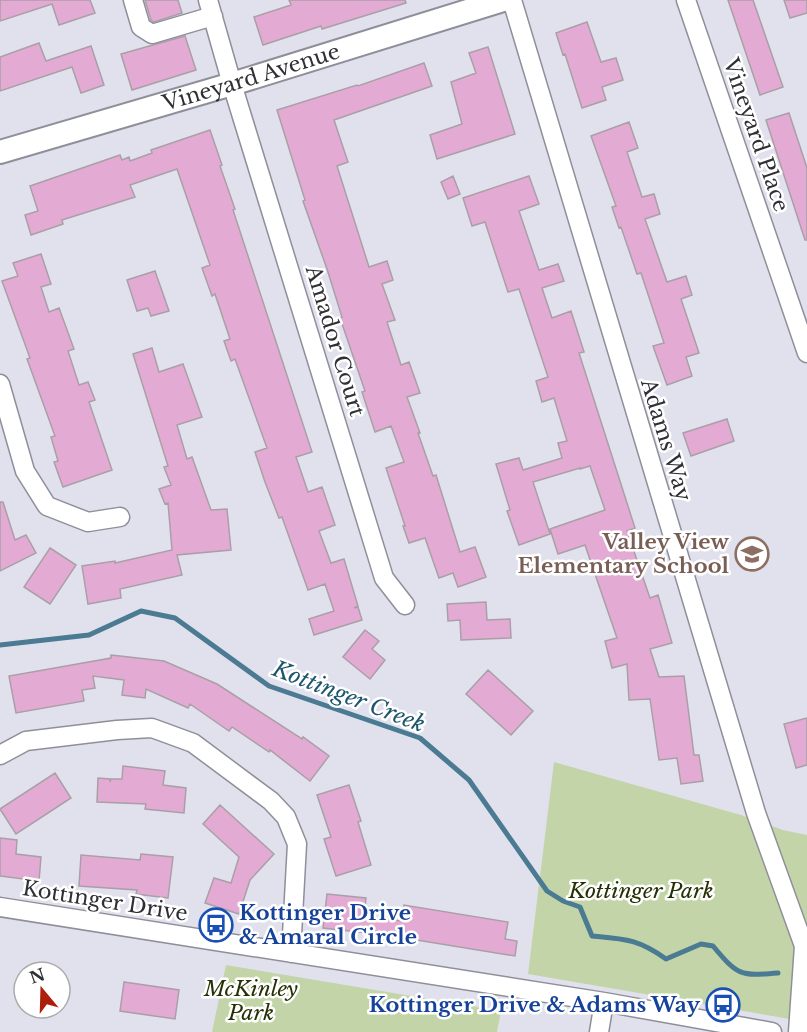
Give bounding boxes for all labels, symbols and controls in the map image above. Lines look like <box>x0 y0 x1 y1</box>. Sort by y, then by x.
street label: Vineyard Avenue <box>159 38 343 117</box>
street label: Vineyard Place <box>717 54 794 215</box>
street label: Amador Court <box>299 261 370 420</box>
street label: Adams Way <box>635 375 697 505</box>
place label: Valley View Elementary School <box>517 529 730 579</box>
school or university icon: Valley View Elementary School <box>734 536 770 572</box>
water label: Kottinger Creek <box>268 655 429 738</box>
street label: Kottinger Drive <box>20 875 190 927</box>
park label: Kottinger Park <box>568 878 713 904</box>
place label: Kottinger Drive & Amaral Circle <box>239 900 417 950</box>
bus stop icon: Kottinger Drive & Amaral Circle <box>198 907 234 943</box>
north arrow <box>12 960 72 1020</box>
text: N <box>27 964 47 988</box>
park label: McKinley Park <box>203 976 298 1026</box>
bus stop icon: Kottinger Drive & Adams Way <box>705 987 741 1023</box>
place label: Kottinger Drive & Adams Way <box>369 992 700 1018</box>

